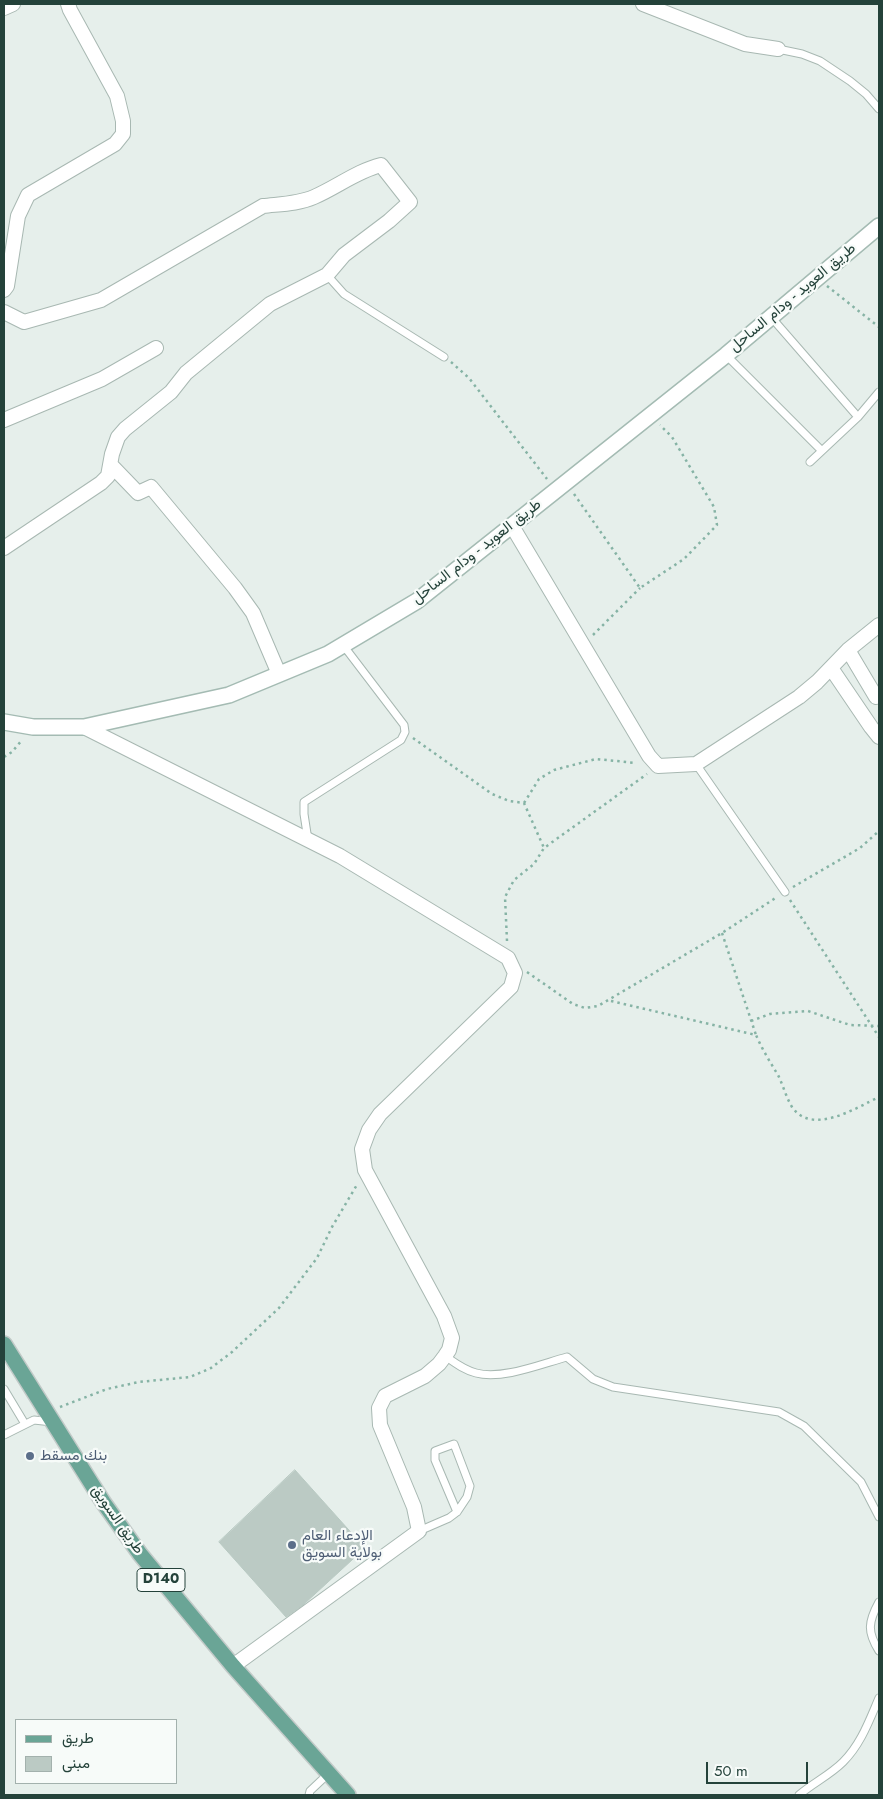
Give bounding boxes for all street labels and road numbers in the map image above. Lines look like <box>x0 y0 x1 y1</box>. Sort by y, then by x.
street label: طريق العويد - ودام الساحل <box>726 240 860 356</box>
street label: طريق العويد - ودام الساحل <box>409 496 545 608</box>
street label: طريق السويق <box>87 1482 147 1558</box>
road number: D140 <box>137 1568 185 1592</box>

